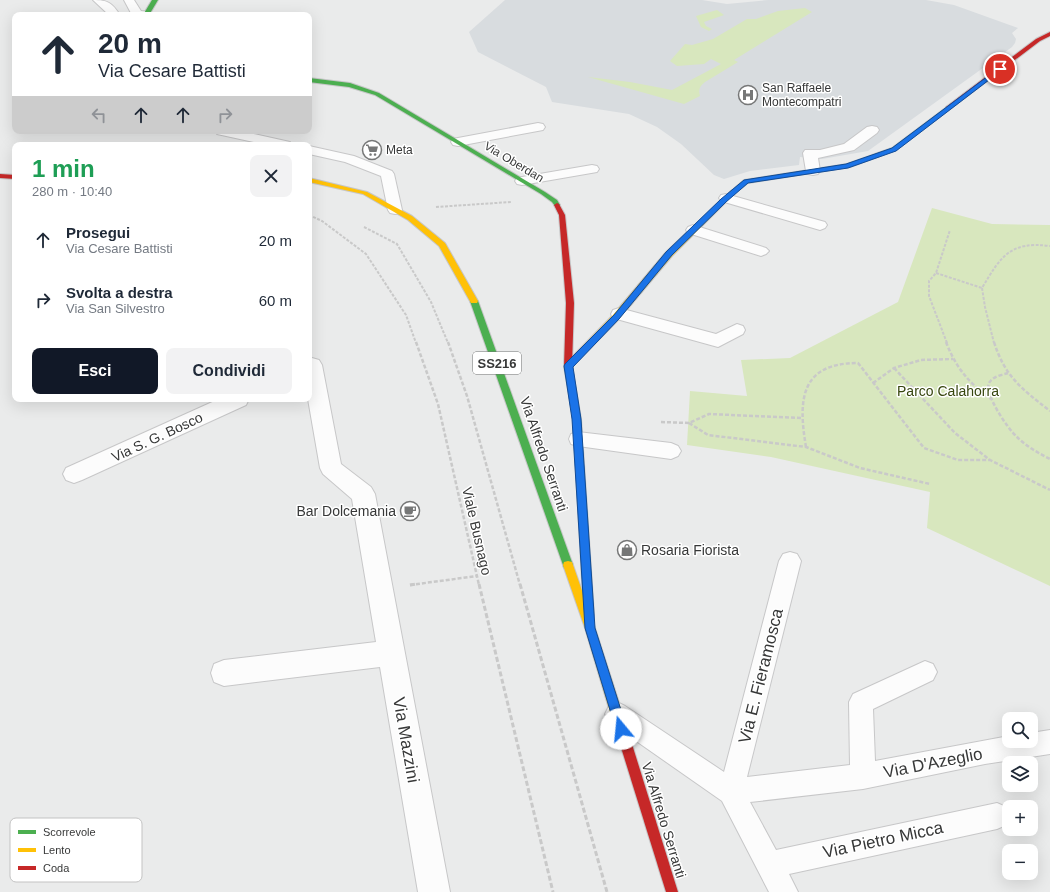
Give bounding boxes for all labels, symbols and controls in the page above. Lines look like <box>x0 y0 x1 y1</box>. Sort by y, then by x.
icon: ahead <box>32 28 84 80</box>
text: 20 m <box>98 28 162 59</box>
pin <box>983 52 1017 86</box>
icon: arrive <box>989 58 1011 80</box>
text: Via Cesare Battisti <box>98 61 246 81</box>
place label: San Raffaele Montecompatri <box>762 81 841 109</box>
hospital icon: San Raffaele Montecompatri <box>737 84 759 106</box>
icon: left <box>88 104 110 126</box>
icon: ahead <box>130 104 152 126</box>
icon: ahead <box>172 104 194 126</box>
icon: right <box>214 104 236 126</box>
supermarket icon: Meta <box>361 139 383 161</box>
street label: Via Oberdan <box>482 139 546 185</box>
place label: Meta <box>386 143 413 157</box>
text: 1 min <box>32 155 95 182</box>
button: close <box>250 155 292 197</box>
text: 280 m · 10:40 <box>32 184 112 199</box>
text: Prosegui <box>66 224 130 241</box>
icon: ahead <box>32 229 54 251</box>
text: 20 m <box>259 232 292 249</box>
text: Via Cesare Battisti <box>66 241 173 256</box>
text: Svolta a destra <box>66 284 173 301</box>
icon: right <box>32 289 54 311</box>
text: 60 m <box>259 292 292 309</box>
text: Via San Silvestro <box>66 301 165 316</box>
button: Esci <box>32 348 158 394</box>
button: Condividi <box>166 348 292 394</box>
road number: SS216 <box>473 352 521 374</box>
park label: Parco Calahorra <box>897 383 999 399</box>
street label: Via Alfredo Serranti <box>517 394 571 514</box>
street label: Via S. G. Bosco <box>109 409 205 465</box>
street label: Viale Busnago <box>459 485 495 577</box>
cafe icon: Bar Dolcemania <box>399 500 421 522</box>
place label: Bar Dolcemania <box>296 503 396 519</box>
shop icon: Rosaria Fiorista <box>616 539 638 561</box>
place label: Rosaria Fiorista <box>641 542 739 558</box>
street label: Via E. Fieramosca <box>735 606 787 746</box>
street label: Via Mazzini <box>389 696 423 784</box>
position arrow <box>600 708 642 750</box>
map controls <box>1002 712 1038 880</box>
button: search <box>1002 712 1038 748</box>
street label: Via D'Azeglio <box>882 744 984 782</box>
button: layers <box>1002 756 1038 792</box>
street label: Via Alfredo Serranti <box>639 760 689 880</box>
button: + <box>1002 800 1038 836</box>
legend <box>10 818 142 882</box>
street label: Via Pietro Micca <box>821 818 945 862</box>
text: Scorrevole <box>43 826 96 838</box>
text: Lento <box>43 844 71 856</box>
button: − <box>1002 844 1038 880</box>
text: Coda <box>43 862 70 874</box>

